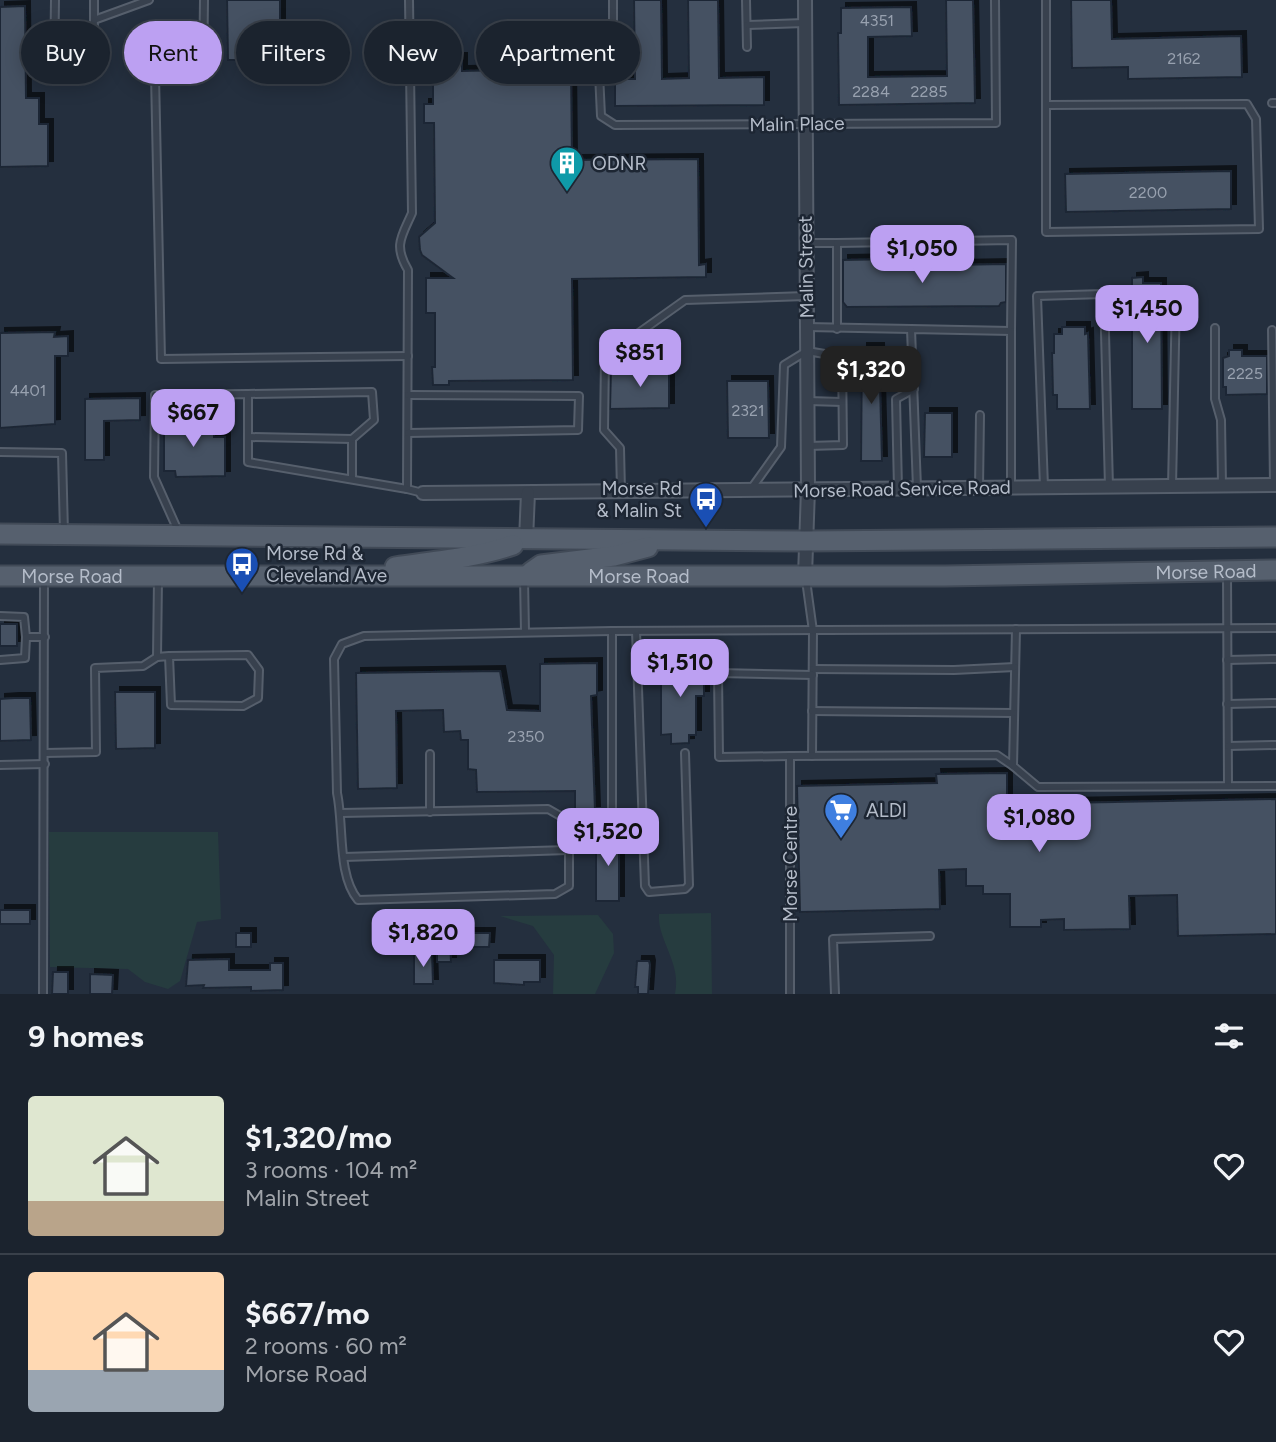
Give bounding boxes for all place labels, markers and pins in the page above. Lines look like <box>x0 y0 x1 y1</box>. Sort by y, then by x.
building icon: ODNR <box>548 144 586 193</box>
place label: ODNR <box>592 152 647 175</box>
pin: $1,050 <box>865 226 979 285</box>
pin: $1,450 <box>1090 286 1204 345</box>
pin: $851 <box>599 330 681 389</box>
pin: $1,320 <box>814 346 928 406</box>
pin: $667 <box>152 390 234 449</box>
place label: Morse Rd & Malin St <box>597 477 682 522</box>
bus stop icon: Morse Rd & Malin St <box>687 480 725 529</box>
place label: Morse Rd & Cleveland Ave <box>266 542 387 587</box>
bus stop icon: Morse Rd & Cleveland Ave <box>223 545 261 594</box>
pin: $1,510 <box>623 640 737 699</box>
supermarket icon: ALDI <box>822 791 860 840</box>
pin: $1,080 <box>982 794 1096 854</box>
place label: ALDI <box>866 799 907 822</box>
pin: $1,520 <box>551 808 665 868</box>
pin: $1,820 <box>366 909 480 969</box>

